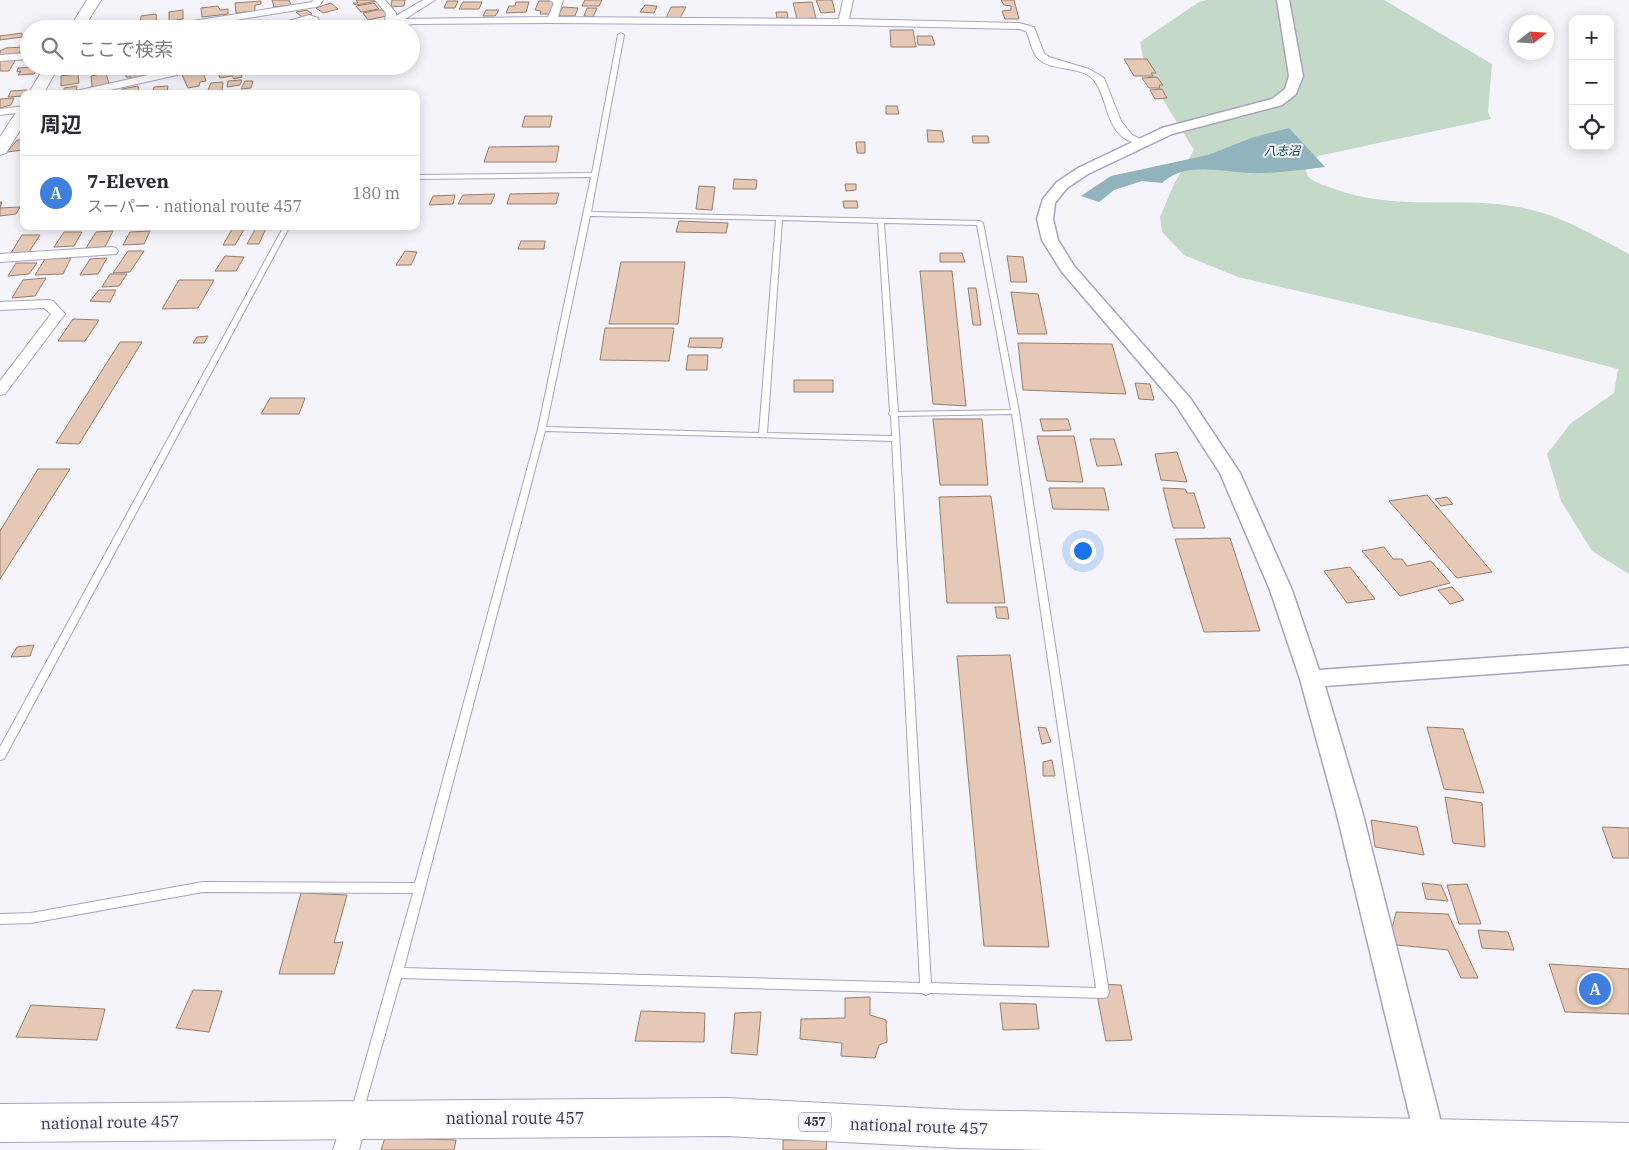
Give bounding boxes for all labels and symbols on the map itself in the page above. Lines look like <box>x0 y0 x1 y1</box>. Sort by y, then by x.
north arrow <box>1509 15 1554 60</box>
water label: 八志沼 <box>1264 143 1302 158</box>
your location <box>1070 538 1096 564</box>
pin: A <box>1579 970 1611 1008</box>
street label: national route 457 <box>446 1108 584 1128</box>
street label: national route 457 <box>40 1111 180 1133</box>
road number: 457 <box>799 1112 831 1132</box>
street label: national route 457 <box>849 1114 989 1138</box>

